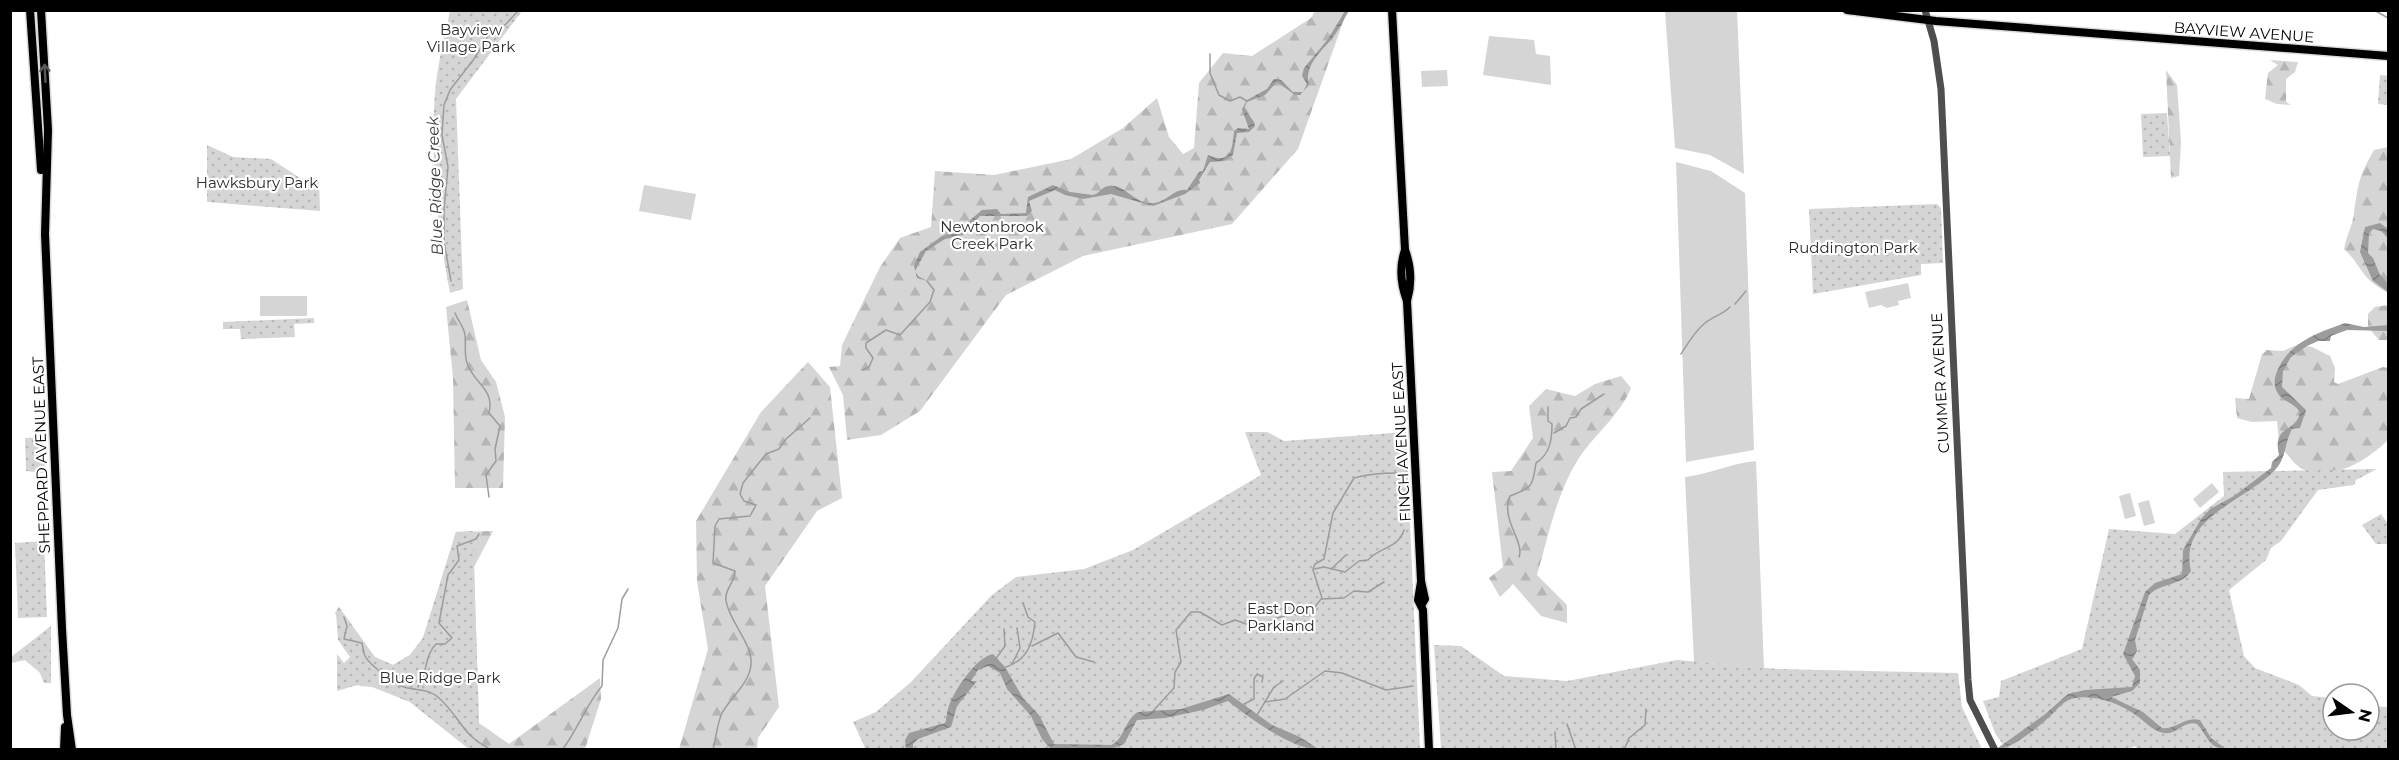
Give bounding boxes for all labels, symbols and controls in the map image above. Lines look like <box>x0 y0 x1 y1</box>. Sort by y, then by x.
street label: BAYVIEW AVENUE <box>2173 18 2315 46</box>
park label: Bayview Village Park <box>427 20 515 56</box>
one-way arrow <box>39 63 50 83</box>
water label: Blue Ridge Creek <box>423 115 447 256</box>
park label: Hawksbury Park <box>196 173 318 192</box>
park label: Newtonbrook Creek Park <box>940 217 1044 253</box>
park label: Ruddington Park <box>1788 238 1918 257</box>
street label: CUMMER AVENUE <box>1927 312 1953 454</box>
street label: SHEPPARD AVENUE EAST <box>28 356 54 554</box>
street label: FINCH AVENUE EAST <box>1387 361 1415 522</box>
park label: East Don Parkland <box>1247 599 1315 635</box>
park label: Blue Ridge Park <box>380 668 501 687</box>
north arrow <box>2321 682 2381 742</box>
text: N <box>2354 707 2376 724</box>

